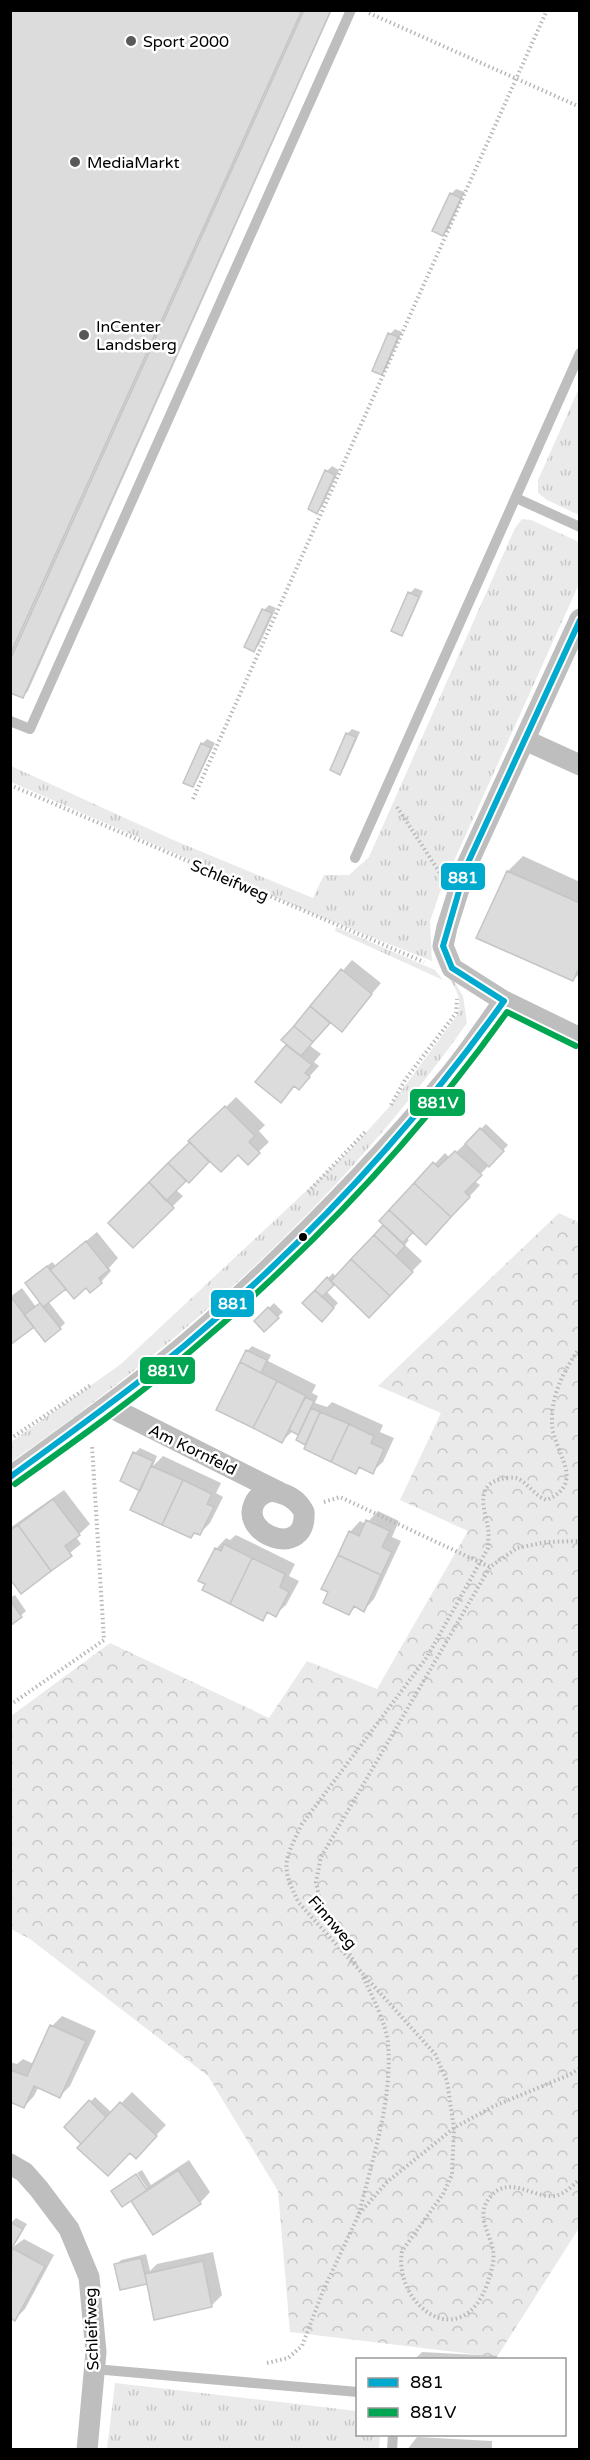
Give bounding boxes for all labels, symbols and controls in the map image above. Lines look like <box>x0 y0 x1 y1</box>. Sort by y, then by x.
place label: Sport 2000 <box>143 32 229 52</box>
marker: Sport 2000 <box>124 34 138 48</box>
place label: MediaMarkt <box>87 153 180 173</box>
marker: MediaMarkt <box>68 155 82 169</box>
place label: InCenter Landsberg <box>96 317 177 355</box>
marker: InCenter Landsberg <box>77 328 91 342</box>
street label: Schleifweg <box>188 856 272 906</box>
line badge: 881 <box>440 862 486 891</box>
text: 881 <box>448 868 478 888</box>
line badge: 881V <box>409 1088 466 1117</box>
text: 881V <box>417 1093 460 1113</box>
unlabelled marker <box>297 1231 309 1243</box>
line badge: 881 <box>210 1289 255 1318</box>
text: 881 <box>218 1294 248 1314</box>
line badge: 881V <box>139 1356 196 1385</box>
text: 881V <box>147 1361 190 1381</box>
street label: Am Kornfeld <box>145 1420 240 1480</box>
street label: Finnweg <box>304 1892 361 1954</box>
street label: Schleifweg <box>81 2287 103 2371</box>
legend <box>356 2358 566 2436</box>
text: 881 <box>410 2371 444 2393</box>
text: 881V <box>410 2401 457 2423</box>

